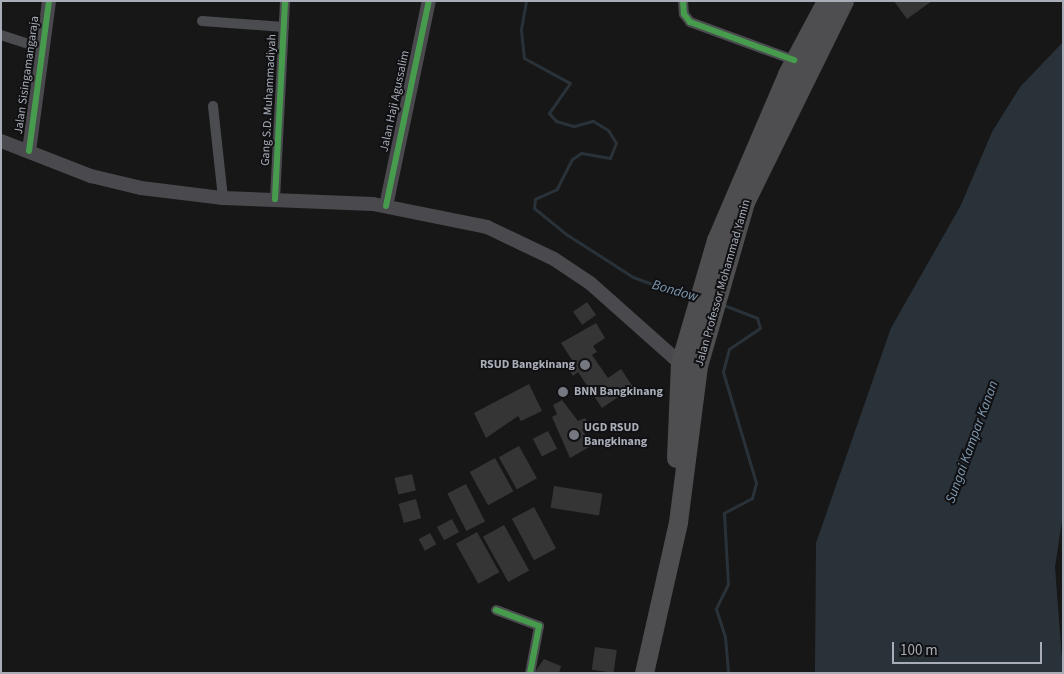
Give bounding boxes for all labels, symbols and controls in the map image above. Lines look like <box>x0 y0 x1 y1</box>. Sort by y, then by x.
street label: Jalan Sisingamangaraja <box>12 15 42 135</box>
street label: Gang S.D. Muhammadiyah <box>258 34 280 166</box>
street label: Jalan Haji Agussalim <box>377 49 413 153</box>
street label: Jalan Professor Mohammad Yamin <box>692 198 754 368</box>
water label: Bondow <box>650 276 700 306</box>
place label: RSUD Bangkinang <box>480 358 575 372</box>
marker: RSUD Bangkinang <box>579 359 591 371</box>
water label: Sungai Kampar Kanan <box>942 378 1002 506</box>
marker: BNN Bangkinang <box>556 385 570 399</box>
place label: BNN Bangkinang <box>574 385 663 399</box>
place label: UGD RSUD Bangkinang <box>584 421 647 449</box>
marker: UGD RSUD Bangkinang <box>568 429 580 441</box>
scale bar <box>894 632 1044 664</box>
text: 100 m <box>900 640 938 661</box>

